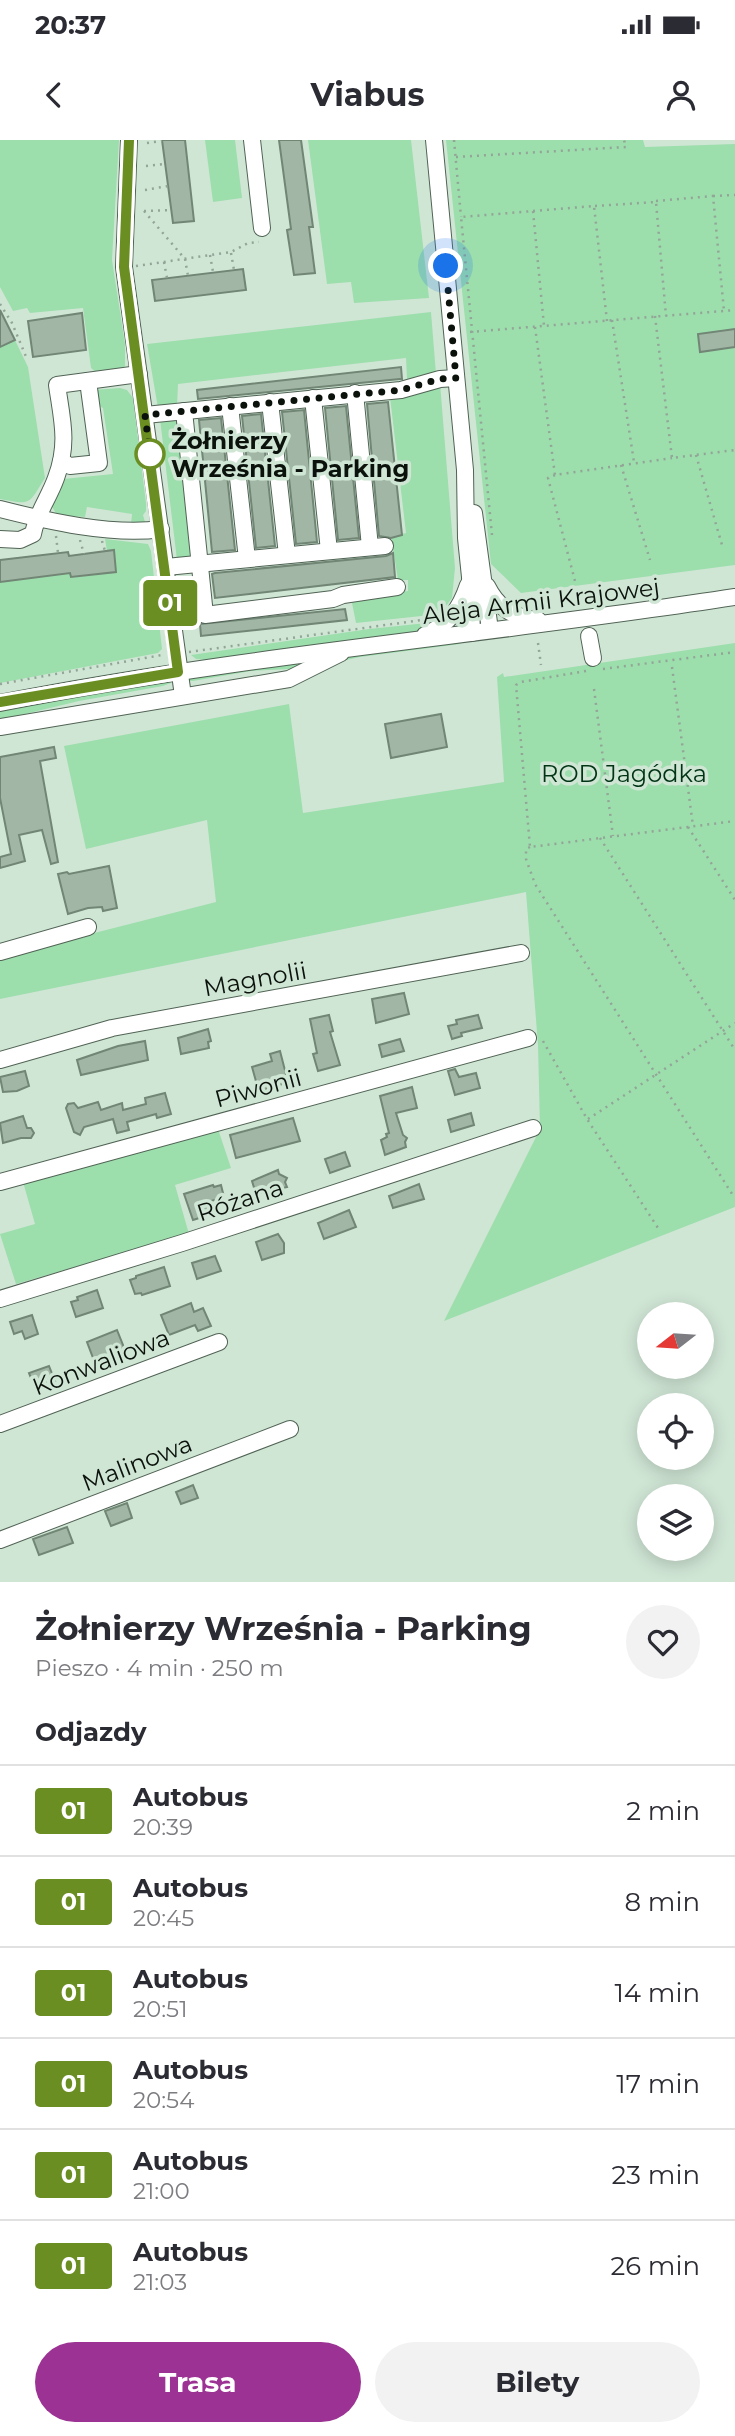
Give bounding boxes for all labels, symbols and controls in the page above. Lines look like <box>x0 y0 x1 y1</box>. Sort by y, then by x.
text: 20:37 <box>35 9 106 41</box>
text: Viabus <box>310 75 425 114</box>
icon: back <box>35 76 73 114</box>
icon: person <box>662 76 700 114</box>
your location <box>428 248 463 283</box>
place label: Żołnierzy Września - Parking <box>171 426 409 483</box>
marker: Żołnierzy Września - Parking <box>135 439 165 469</box>
street label: Aleja Armii Krajowej <box>421 572 661 630</box>
line badge: 01 <box>138 580 202 626</box>
text: 01 <box>157 588 183 617</box>
park label: ROD Jagódka <box>541 759 707 788</box>
street label: Magnolii <box>201 956 309 1002</box>
street label: Piwonii <box>211 1063 305 1113</box>
street label: Różana <box>193 1172 287 1228</box>
north arrow <box>637 1302 714 1379</box>
map controls <box>637 1302 714 1561</box>
street label: Konwaliowa <box>28 1323 174 1401</box>
button: locate <box>637 1393 714 1470</box>
street label: Malinowa <box>78 1429 196 1497</box>
button: layers <box>637 1484 714 1561</box>
button: heart <box>626 1605 700 1679</box>
text: Żołnierzy Września - Parking <box>35 1608 532 1648</box>
text: Pieszo · 4 min · 250 m <box>35 1654 284 1682</box>
text: Odjazdy <box>35 1716 146 1748</box>
text: Autobus <box>133 1781 248 1813</box>
text: 2 min <box>626 1795 700 1827</box>
text: 01 <box>61 1796 86 1825</box>
text: 20:39 <box>133 1813 193 1841</box>
text: Autobus <box>133 1872 248 1904</box>
text: 8 min <box>624 1886 700 1918</box>
text: 01 <box>61 1887 86 1916</box>
text: 20:45 <box>133 1904 194 1932</box>
text: Autobus <box>133 1963 248 1995</box>
text: 14 min <box>614 1977 700 2009</box>
text: 01 <box>61 1978 86 2007</box>
text: 20:51 <box>133 1995 187 2023</box>
text: Autobus <box>133 2054 248 2086</box>
text: 17 min <box>616 2068 700 2100</box>
text: 01 <box>61 2069 86 2098</box>
text: 20:54 <box>133 2086 194 2114</box>
text: Autobus <box>133 2145 248 2177</box>
text: 23 min <box>612 2159 700 2191</box>
text: 01 <box>61 2160 86 2189</box>
text: 21:00 <box>133 2177 190 2205</box>
text: Autobus <box>133 2236 248 2268</box>
text: 26 min <box>610 2250 700 2282</box>
text: 01 <box>61 2251 86 2280</box>
text: 21:03 <box>133 2268 187 2296</box>
button: Trasa <box>35 2342 361 2422</box>
button: Bilety <box>375 2342 700 2422</box>

